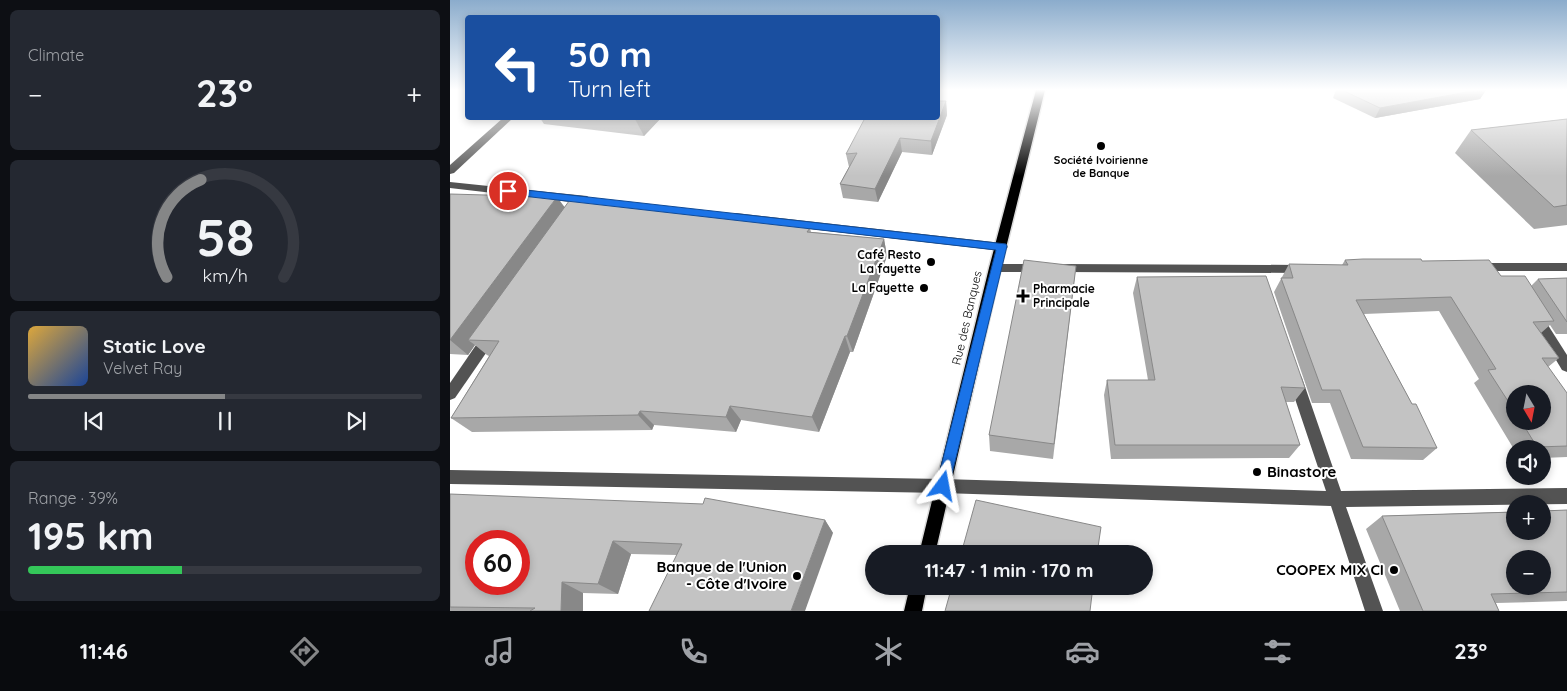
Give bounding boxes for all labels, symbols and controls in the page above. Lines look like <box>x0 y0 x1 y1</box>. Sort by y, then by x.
text: 50 m <box>568 32 652 76</box>
icon: left <box>485 35 550 100</box>
text: Climate <box>28 45 84 65</box>
text: 23° <box>196 69 253 117</box>
text: Turn left <box>568 75 651 103</box>
text: − <box>28 77 43 112</box>
text: + <box>406 77 422 112</box>
marker: Société Ivoirienne de Banque <box>1095 140 1107 152</box>
place label: Société Ivoirienne de Banque <box>1054 153 1149 180</box>
pin <box>487 170 529 212</box>
icon: arrive <box>494 177 522 205</box>
text: 58 <box>196 204 254 269</box>
place label: Café Resto La fayette <box>857 247 921 276</box>
marker: Café Resto La fayette <box>925 256 937 268</box>
text: km/h <box>202 264 248 286</box>
street label: Rue des Banques <box>948 269 985 366</box>
place label: La Fayette <box>851 280 914 295</box>
place label: Pharmacie Principale <box>1033 281 1095 310</box>
marker: La Fayette <box>918 282 930 294</box>
marker: Pharmacie Principale <box>1017 290 1029 302</box>
text: Static Love <box>103 334 206 358</box>
text: Velvet Ray <box>103 358 182 378</box>
north arrow <box>1506 385 1551 430</box>
map controls <box>1506 385 1551 595</box>
icon: previous <box>80 407 108 435</box>
icon: pause <box>211 407 239 435</box>
icon: next <box>342 407 370 435</box>
button: sound <box>1506 440 1551 485</box>
position arrow <box>916 459 968 511</box>
place label: Binastore <box>1267 462 1337 481</box>
marker: Binastore <box>1251 466 1263 478</box>
text: Range · 39% <box>28 488 118 508</box>
button: + <box>1506 495 1551 540</box>
text: 195 km <box>28 512 154 560</box>
speed limit sign: 60 <box>465 530 530 595</box>
button: − <box>1506 550 1551 595</box>
place label: Banque de l'Union - Côte d'Ivoire <box>656 557 787 593</box>
text: 11:47 · 1 min · 170 m <box>924 558 1094 582</box>
place label: COOPEX MIX CI <box>1276 560 1384 579</box>
marker: COOPEX MIX CI <box>1388 564 1400 576</box>
marker: Banque de l'Union - Côte d'Ivoire <box>791 570 803 582</box>
icon: directions <box>287 634 322 669</box>
icon: music <box>482 634 517 669</box>
icon: phone <box>676 634 711 669</box>
icon: climate <box>871 634 906 669</box>
icon: car <box>1065 634 1100 669</box>
icon: filters <box>1260 634 1295 669</box>
text: 11:46 <box>80 637 128 665</box>
text: 23° <box>1454 637 1487 665</box>

